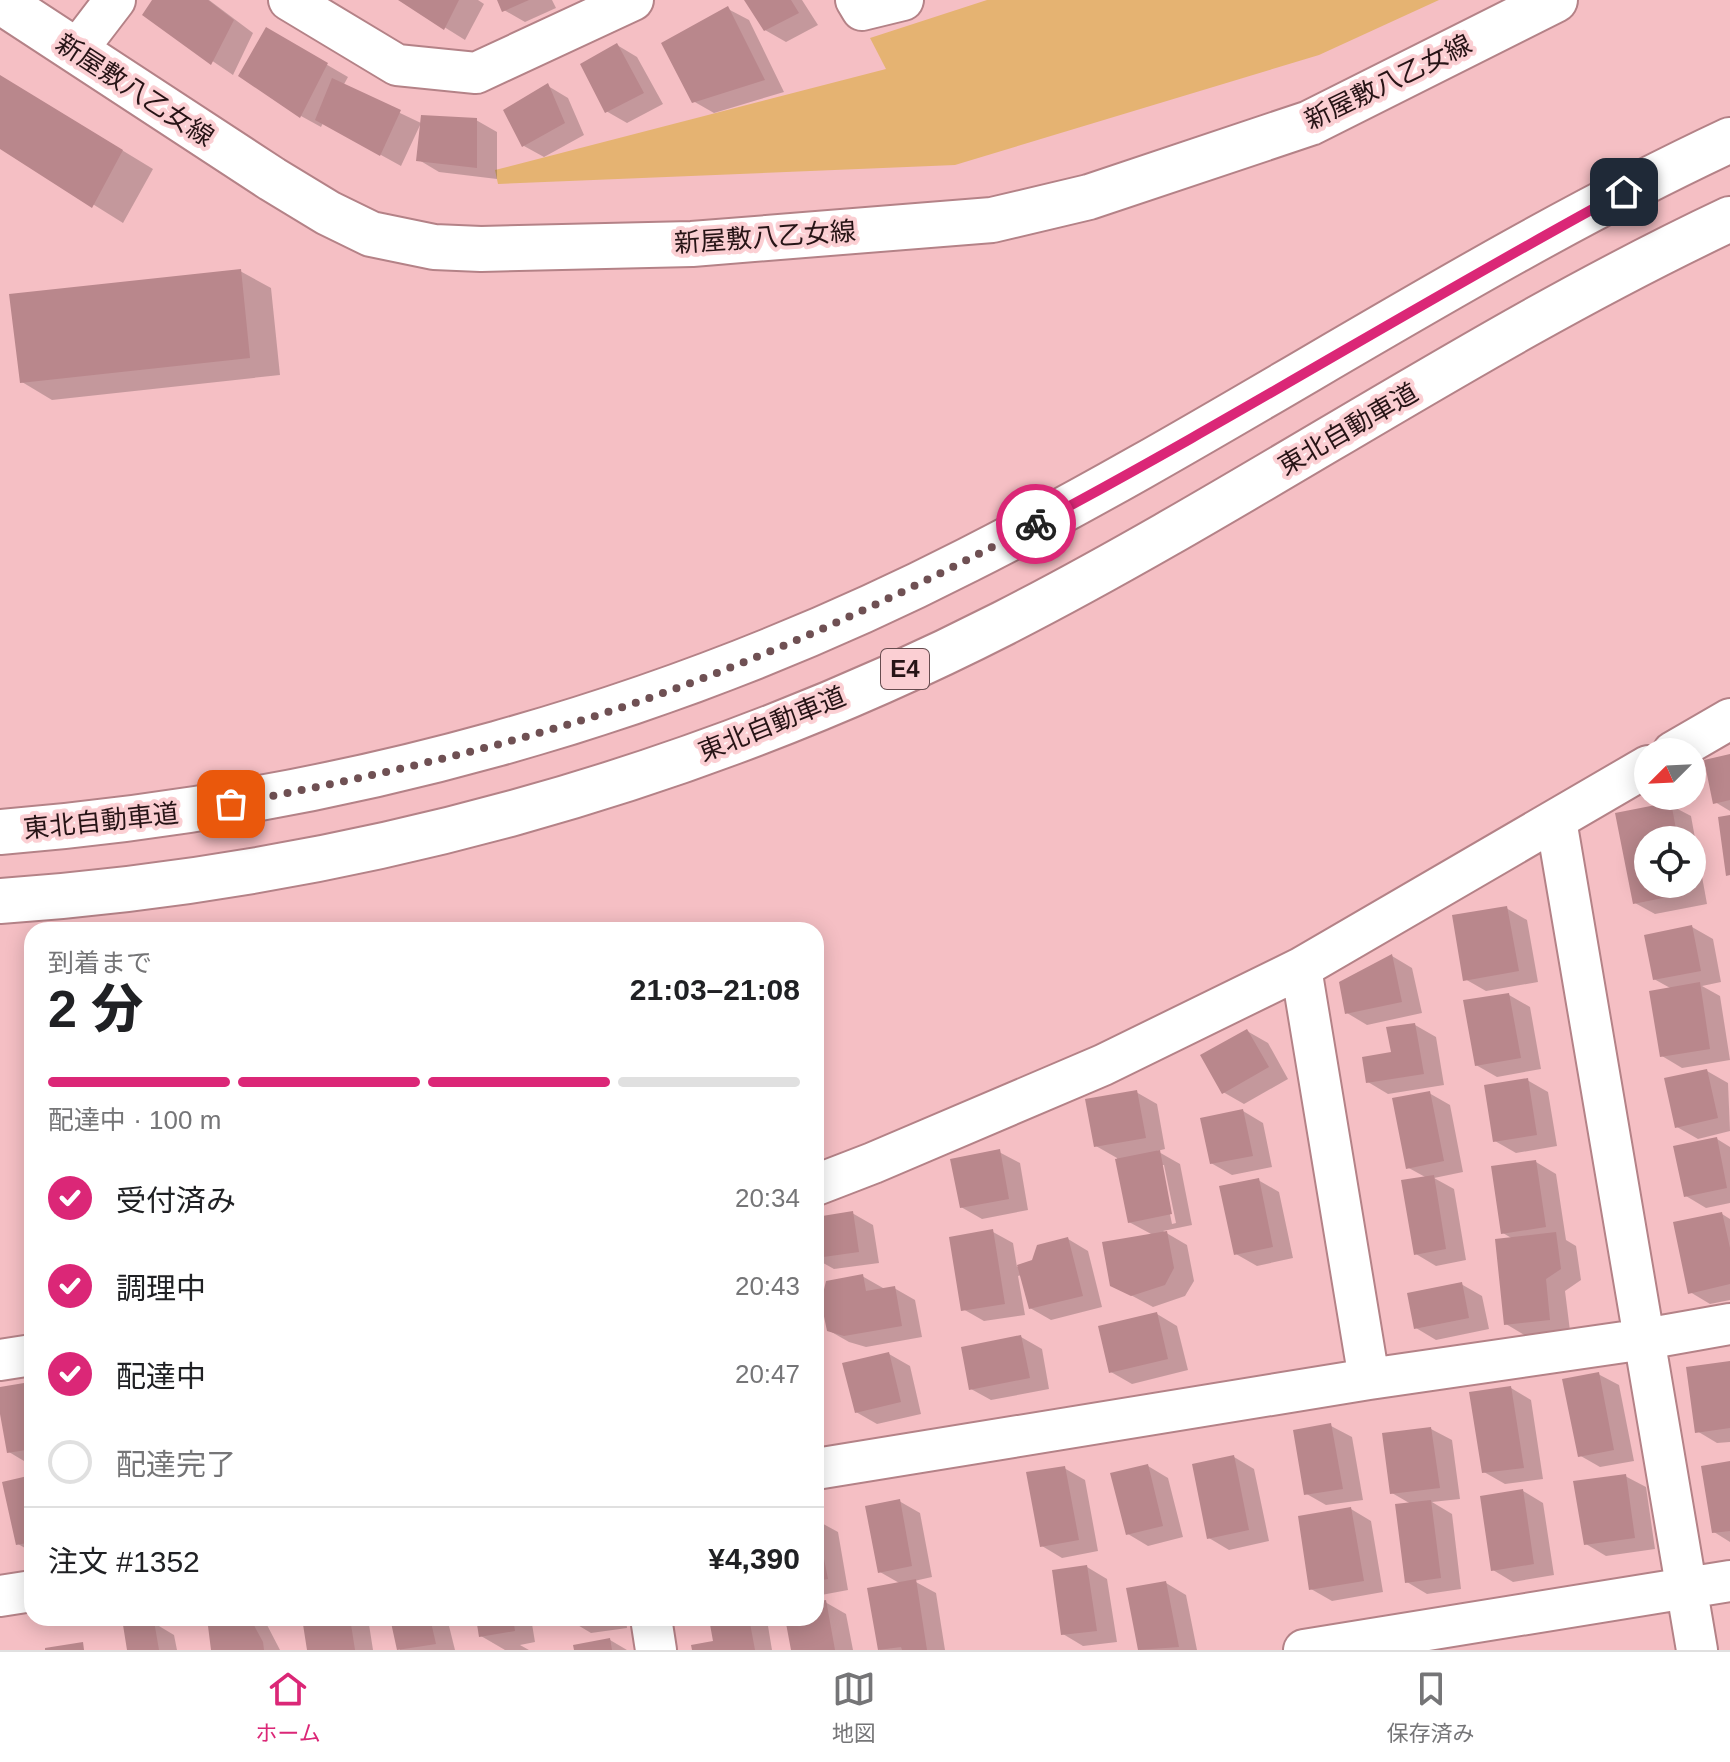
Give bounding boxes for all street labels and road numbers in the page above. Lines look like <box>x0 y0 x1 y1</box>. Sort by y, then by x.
street label: 新屋敷八乙女線 <box>51 28 219 152</box>
street label: 新屋敷八乙女線 <box>1300 29 1476 135</box>
street label: 新屋敷八乙女線 <box>673 216 857 258</box>
street label: 東北自動車道 <box>1273 377 1423 481</box>
road number: E4 <box>881 649 929 689</box>
street label: 東北自動車道 <box>694 681 850 767</box>
street label: 東北自動車道 <box>22 798 180 844</box>

